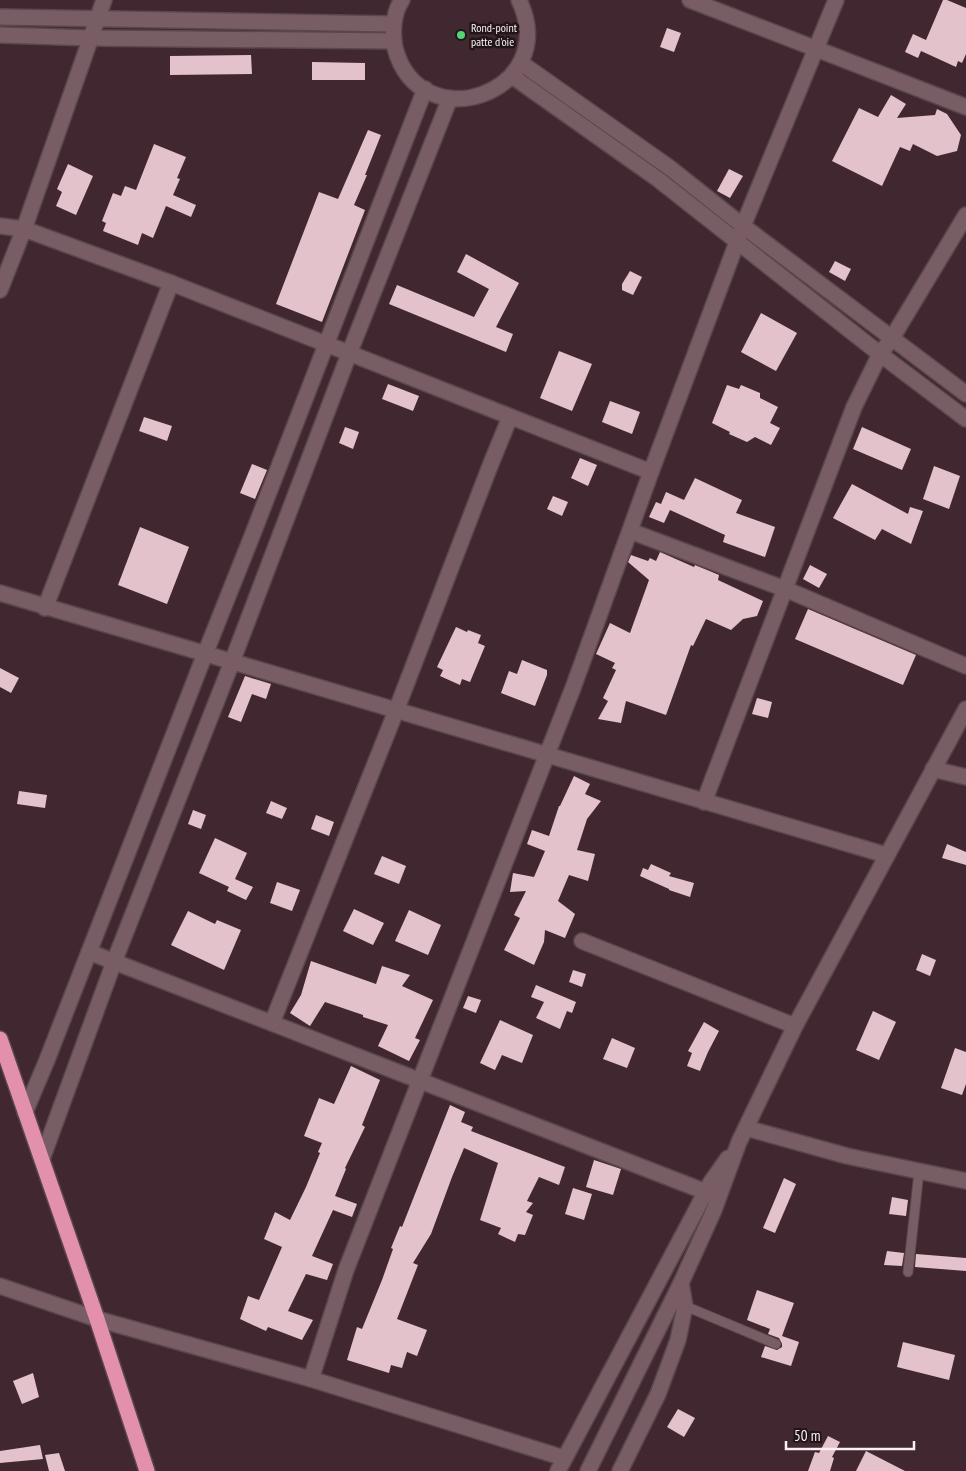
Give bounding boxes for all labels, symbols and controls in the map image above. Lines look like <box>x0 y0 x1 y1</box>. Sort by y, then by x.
place label: Rond-point patte d'oie <box>471 20 518 49</box>
marker: Rond-point patte d'oie <box>455 29 467 41</box>
scale bar <box>786 1418 914 1450</box>
text: 50 m <box>794 1426 820 1445</box>

